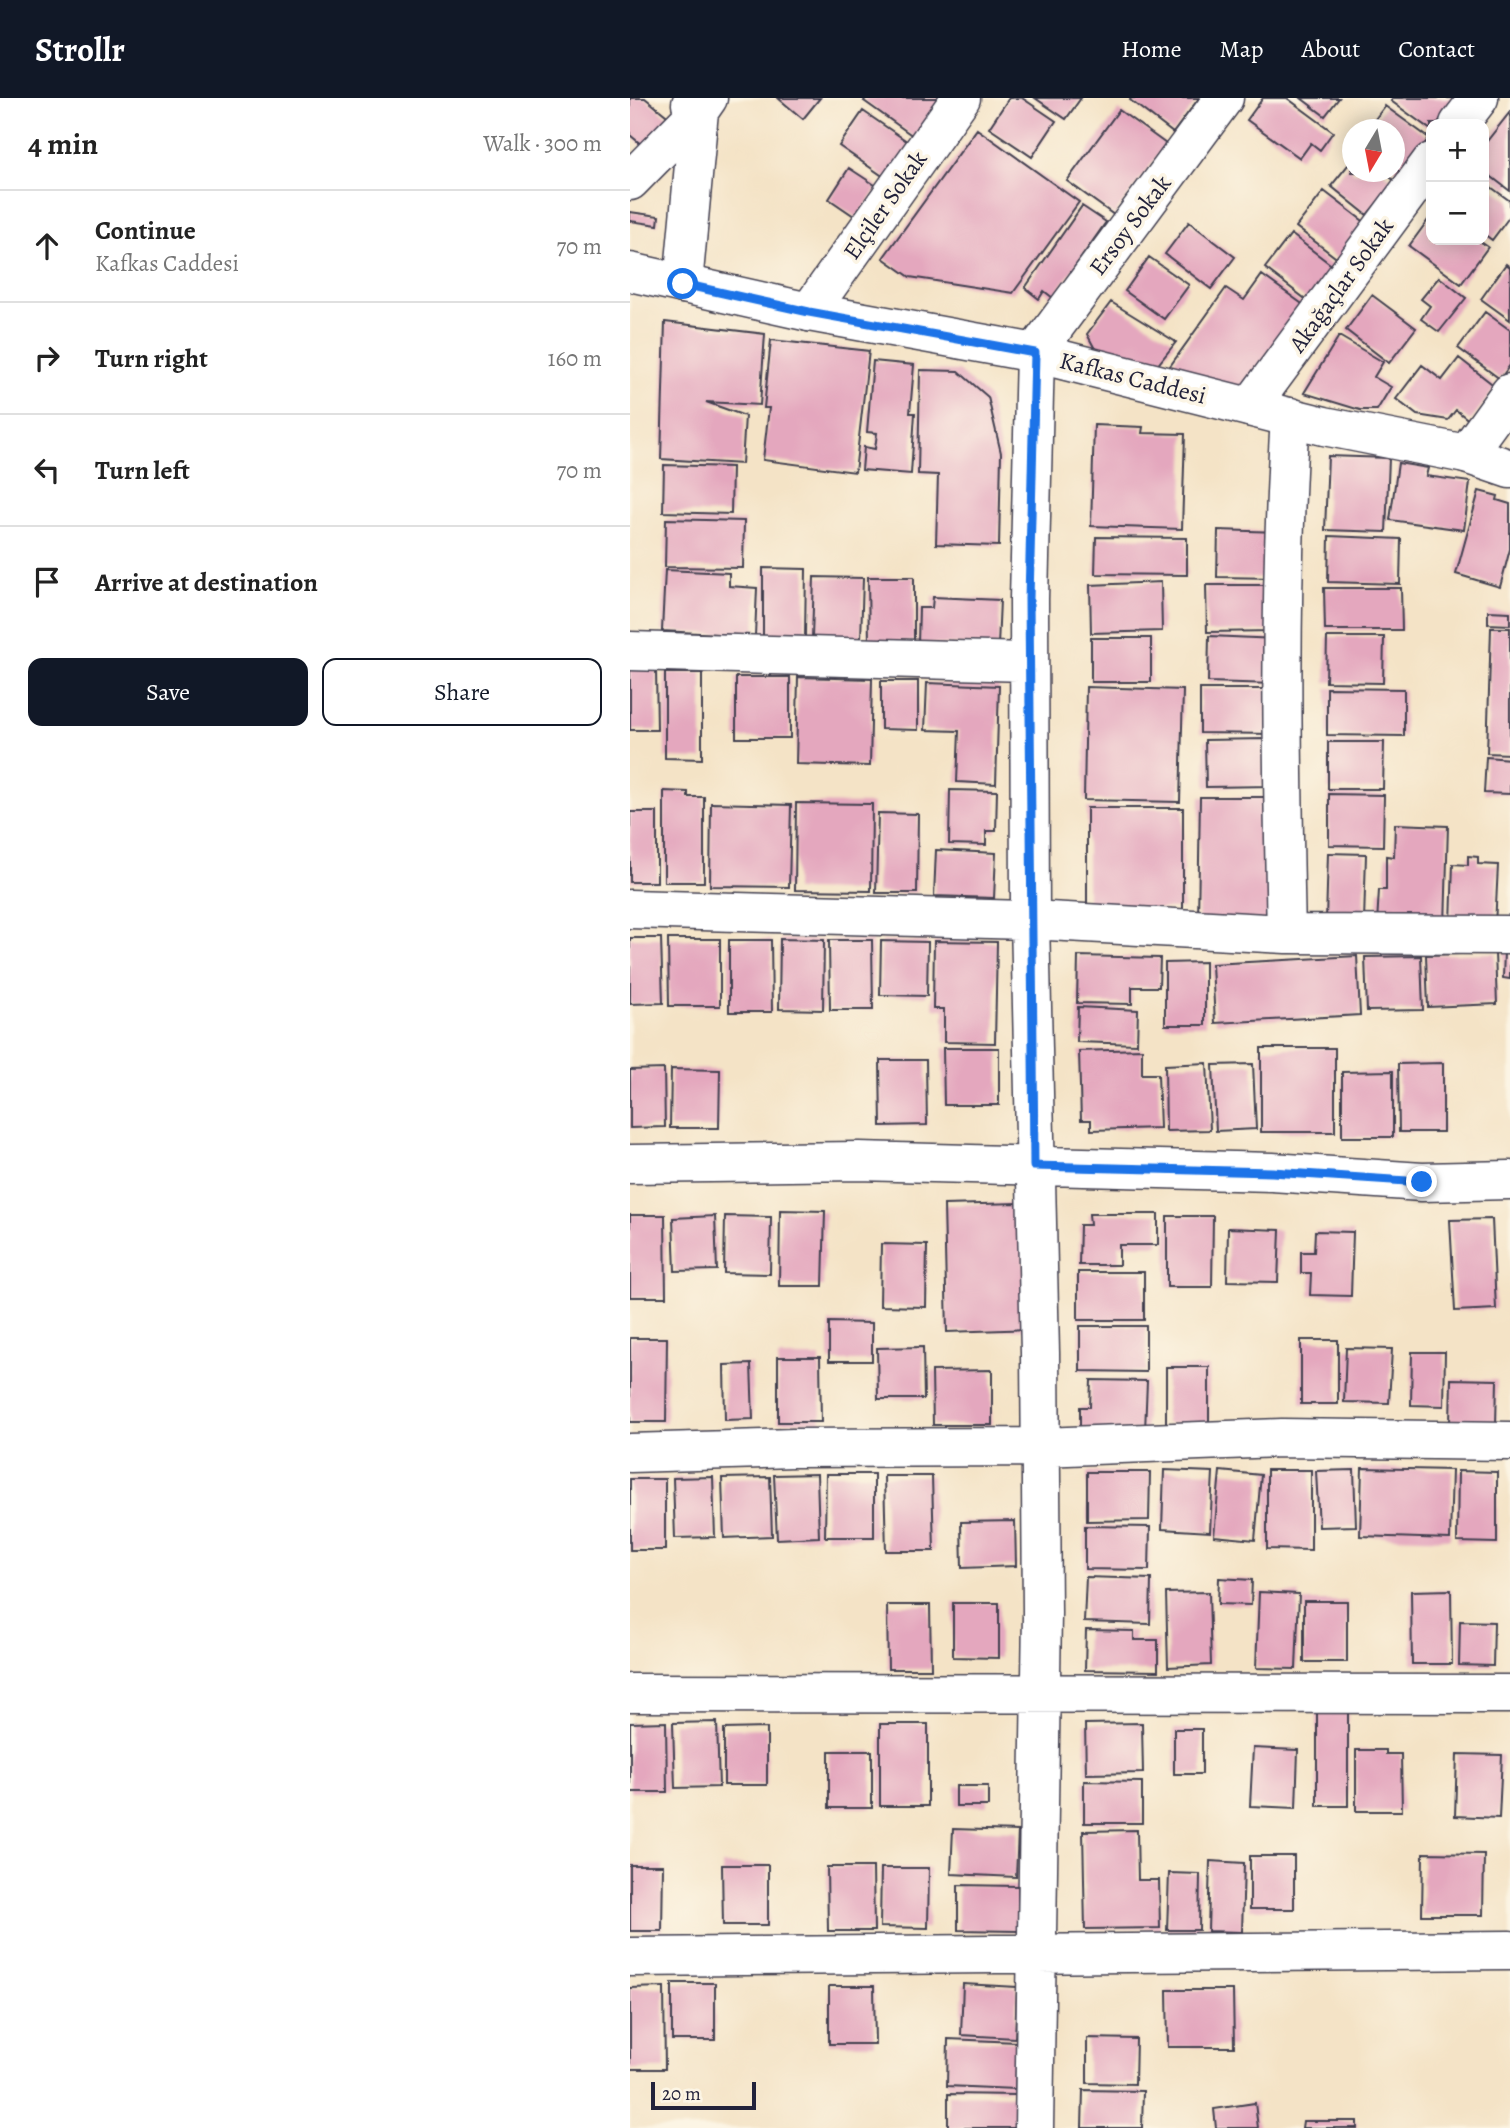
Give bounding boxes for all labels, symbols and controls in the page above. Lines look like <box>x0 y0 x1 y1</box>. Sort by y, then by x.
text: Strollr <box>35 27 125 72</box>
text: Home <box>1121 33 1182 65</box>
text: Map <box>1220 33 1264 65</box>
text: About <box>1302 33 1360 65</box>
text: Contact <box>1398 33 1475 65</box>
north arrow <box>1342 119 1405 182</box>
map controls <box>1426 119 1489 245</box>
button: + <box>1426 119 1489 182</box>
text: 4 min <box>28 124 98 164</box>
text: Walk · 300 m <box>483 128 602 159</box>
street label: Elçiler Sokak <box>836 144 934 266</box>
street label: Ersoy Sokak <box>1082 168 1178 282</box>
button: − <box>1426 182 1489 245</box>
street label: Akağaçlar Sokak <box>1281 211 1401 360</box>
text: Continue <box>95 213 196 248</box>
icon: ahead <box>28 227 66 265</box>
text: 70 m <box>556 231 602 262</box>
text: Kafkas Caddesi <box>95 248 239 279</box>
route start <box>667 268 698 299</box>
icon: right <box>28 339 66 377</box>
text: Turn right <box>95 341 208 376</box>
text: 160 m <box>548 343 602 374</box>
street label: Kafkas Caddesi <box>1056 344 1210 412</box>
icon: left <box>28 451 66 489</box>
text: Turn left <box>95 453 190 488</box>
text: 70 m <box>556 455 602 486</box>
icon: arrive <box>28 563 66 601</box>
text: Arrive at destination <box>95 565 318 600</box>
button: Save <box>28 658 308 726</box>
button: Share <box>322 658 602 726</box>
route end <box>1406 1166 1437 1197</box>
scale bar <box>651 2079 756 2111</box>
text: 20 m <box>662 2081 701 2107</box>

